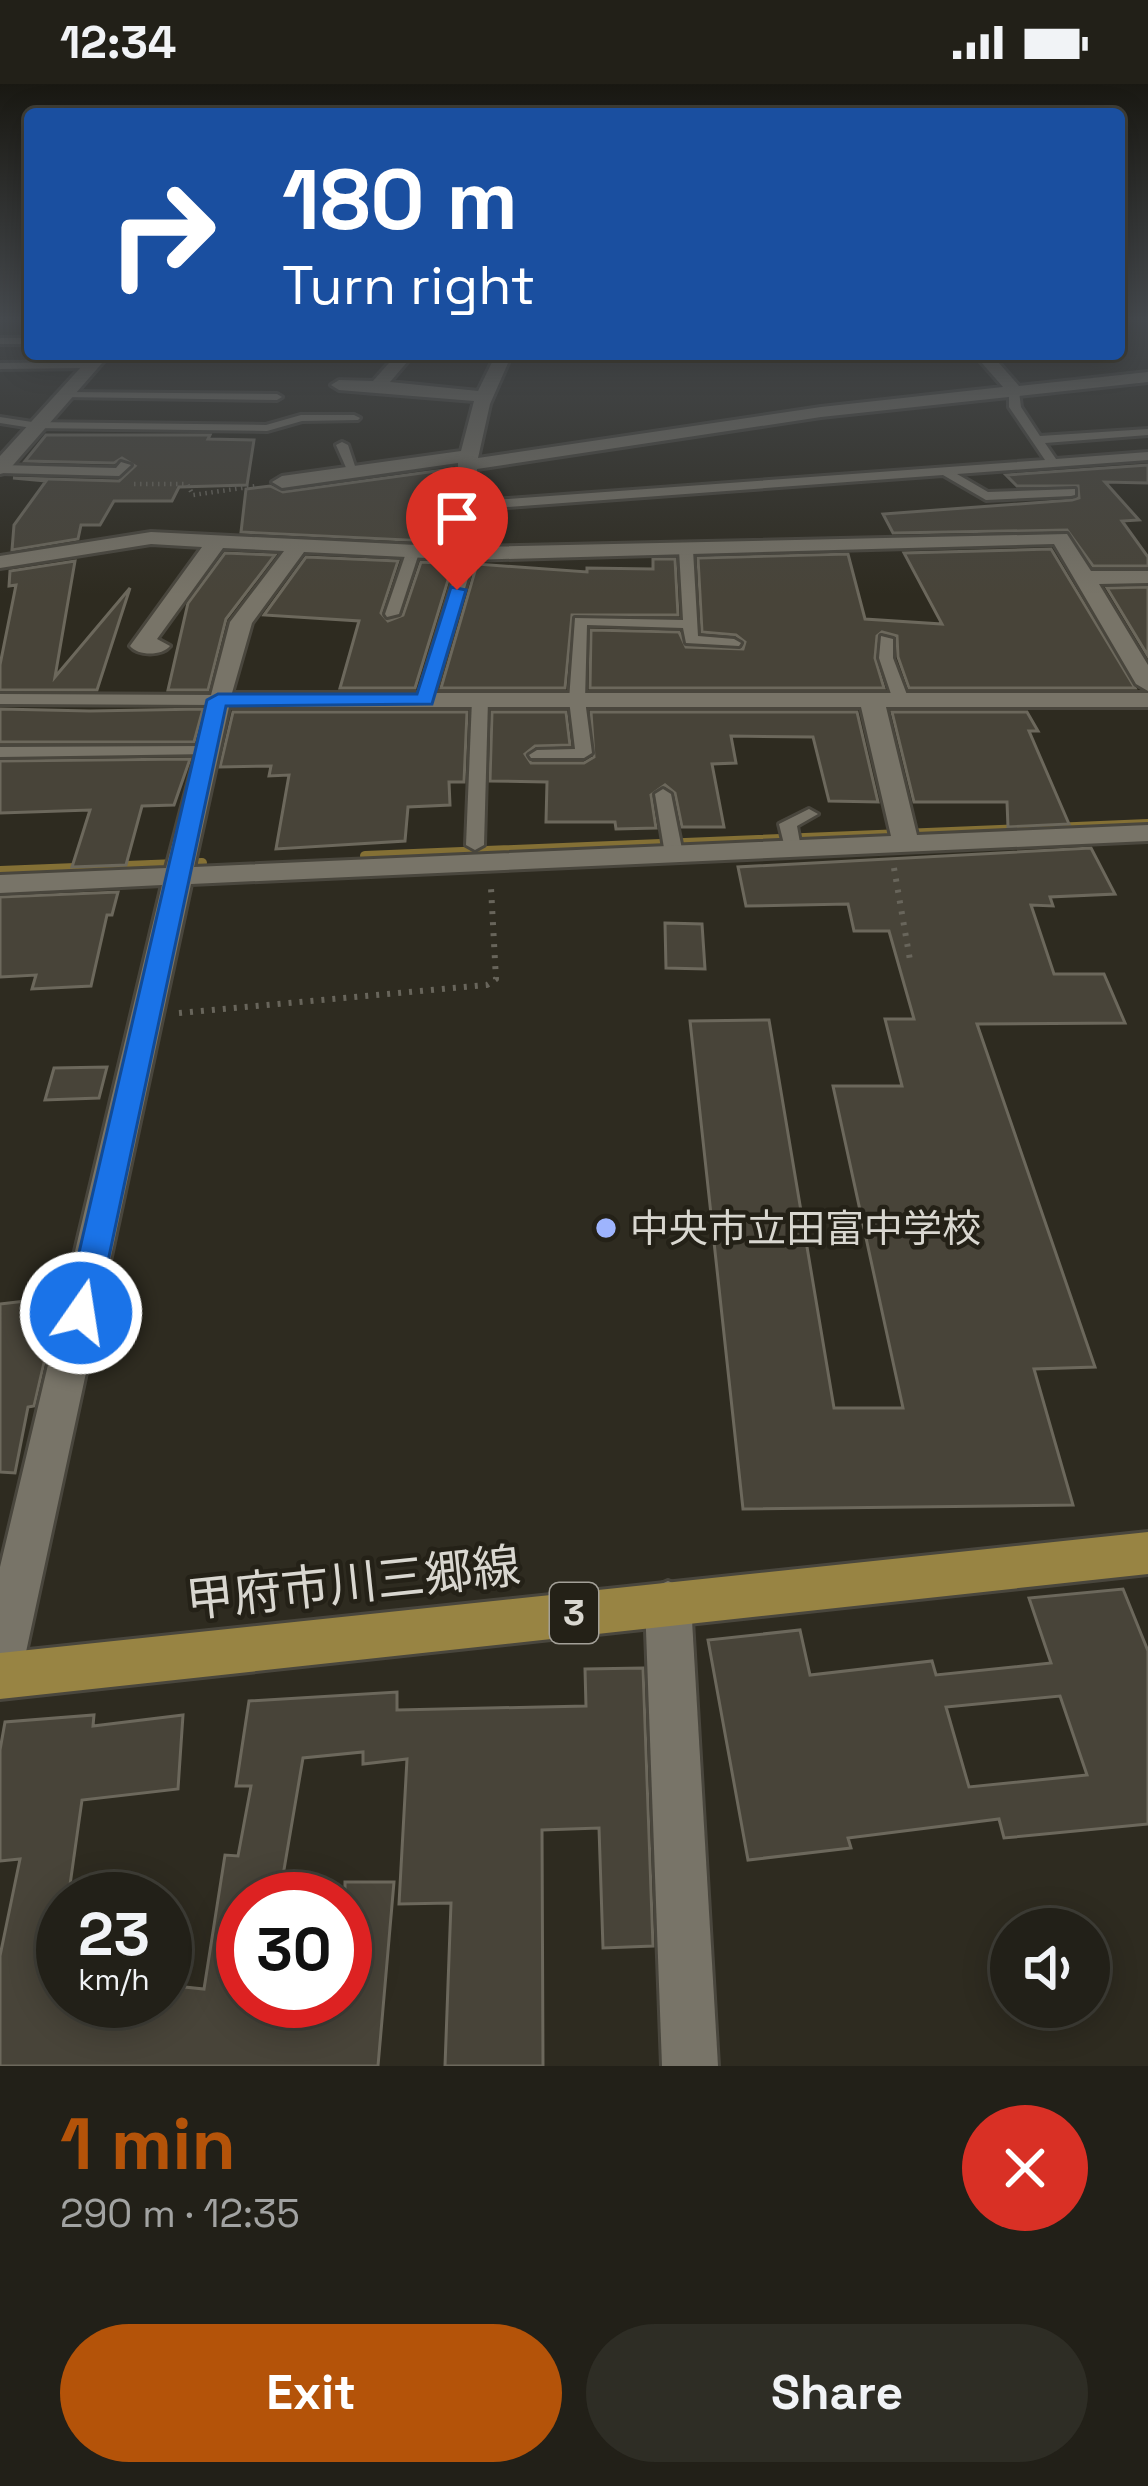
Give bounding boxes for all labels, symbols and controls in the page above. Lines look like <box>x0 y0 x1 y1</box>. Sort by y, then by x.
text: 12:34 <box>60 14 176 71</box>
text: 180 m <box>282 146 518 254</box>
icon: right <box>84 156 240 312</box>
text: Turn right <box>282 251 535 320</box>
pin <box>406 467 508 590</box>
icon: arrive <box>424 485 490 551</box>
place label: 中央市立田富中学校 <box>630 1204 981 1253</box>
marker: 中央市立田富中学校 <box>593 1215 619 1241</box>
position arrow <box>18 1250 144 1376</box>
street label: 甲府市川三郷線 <box>183 1535 523 1631</box>
road number: 3 <box>550 1583 598 1643</box>
speed limit sign: 30 <box>216 1872 372 2028</box>
text: 23 <box>78 1896 150 1973</box>
map controls <box>990 1908 1110 2028</box>
button: sound <box>990 1908 1110 2028</box>
text: km/h <box>78 1960 150 1999</box>
text: 1 min <box>60 2098 236 2190</box>
button: close <box>962 2105 1088 2231</box>
text: 290 m · 12:35 <box>60 2189 300 2238</box>
button: Exit <box>60 2324 562 2462</box>
button: Share <box>586 2324 1088 2462</box>

